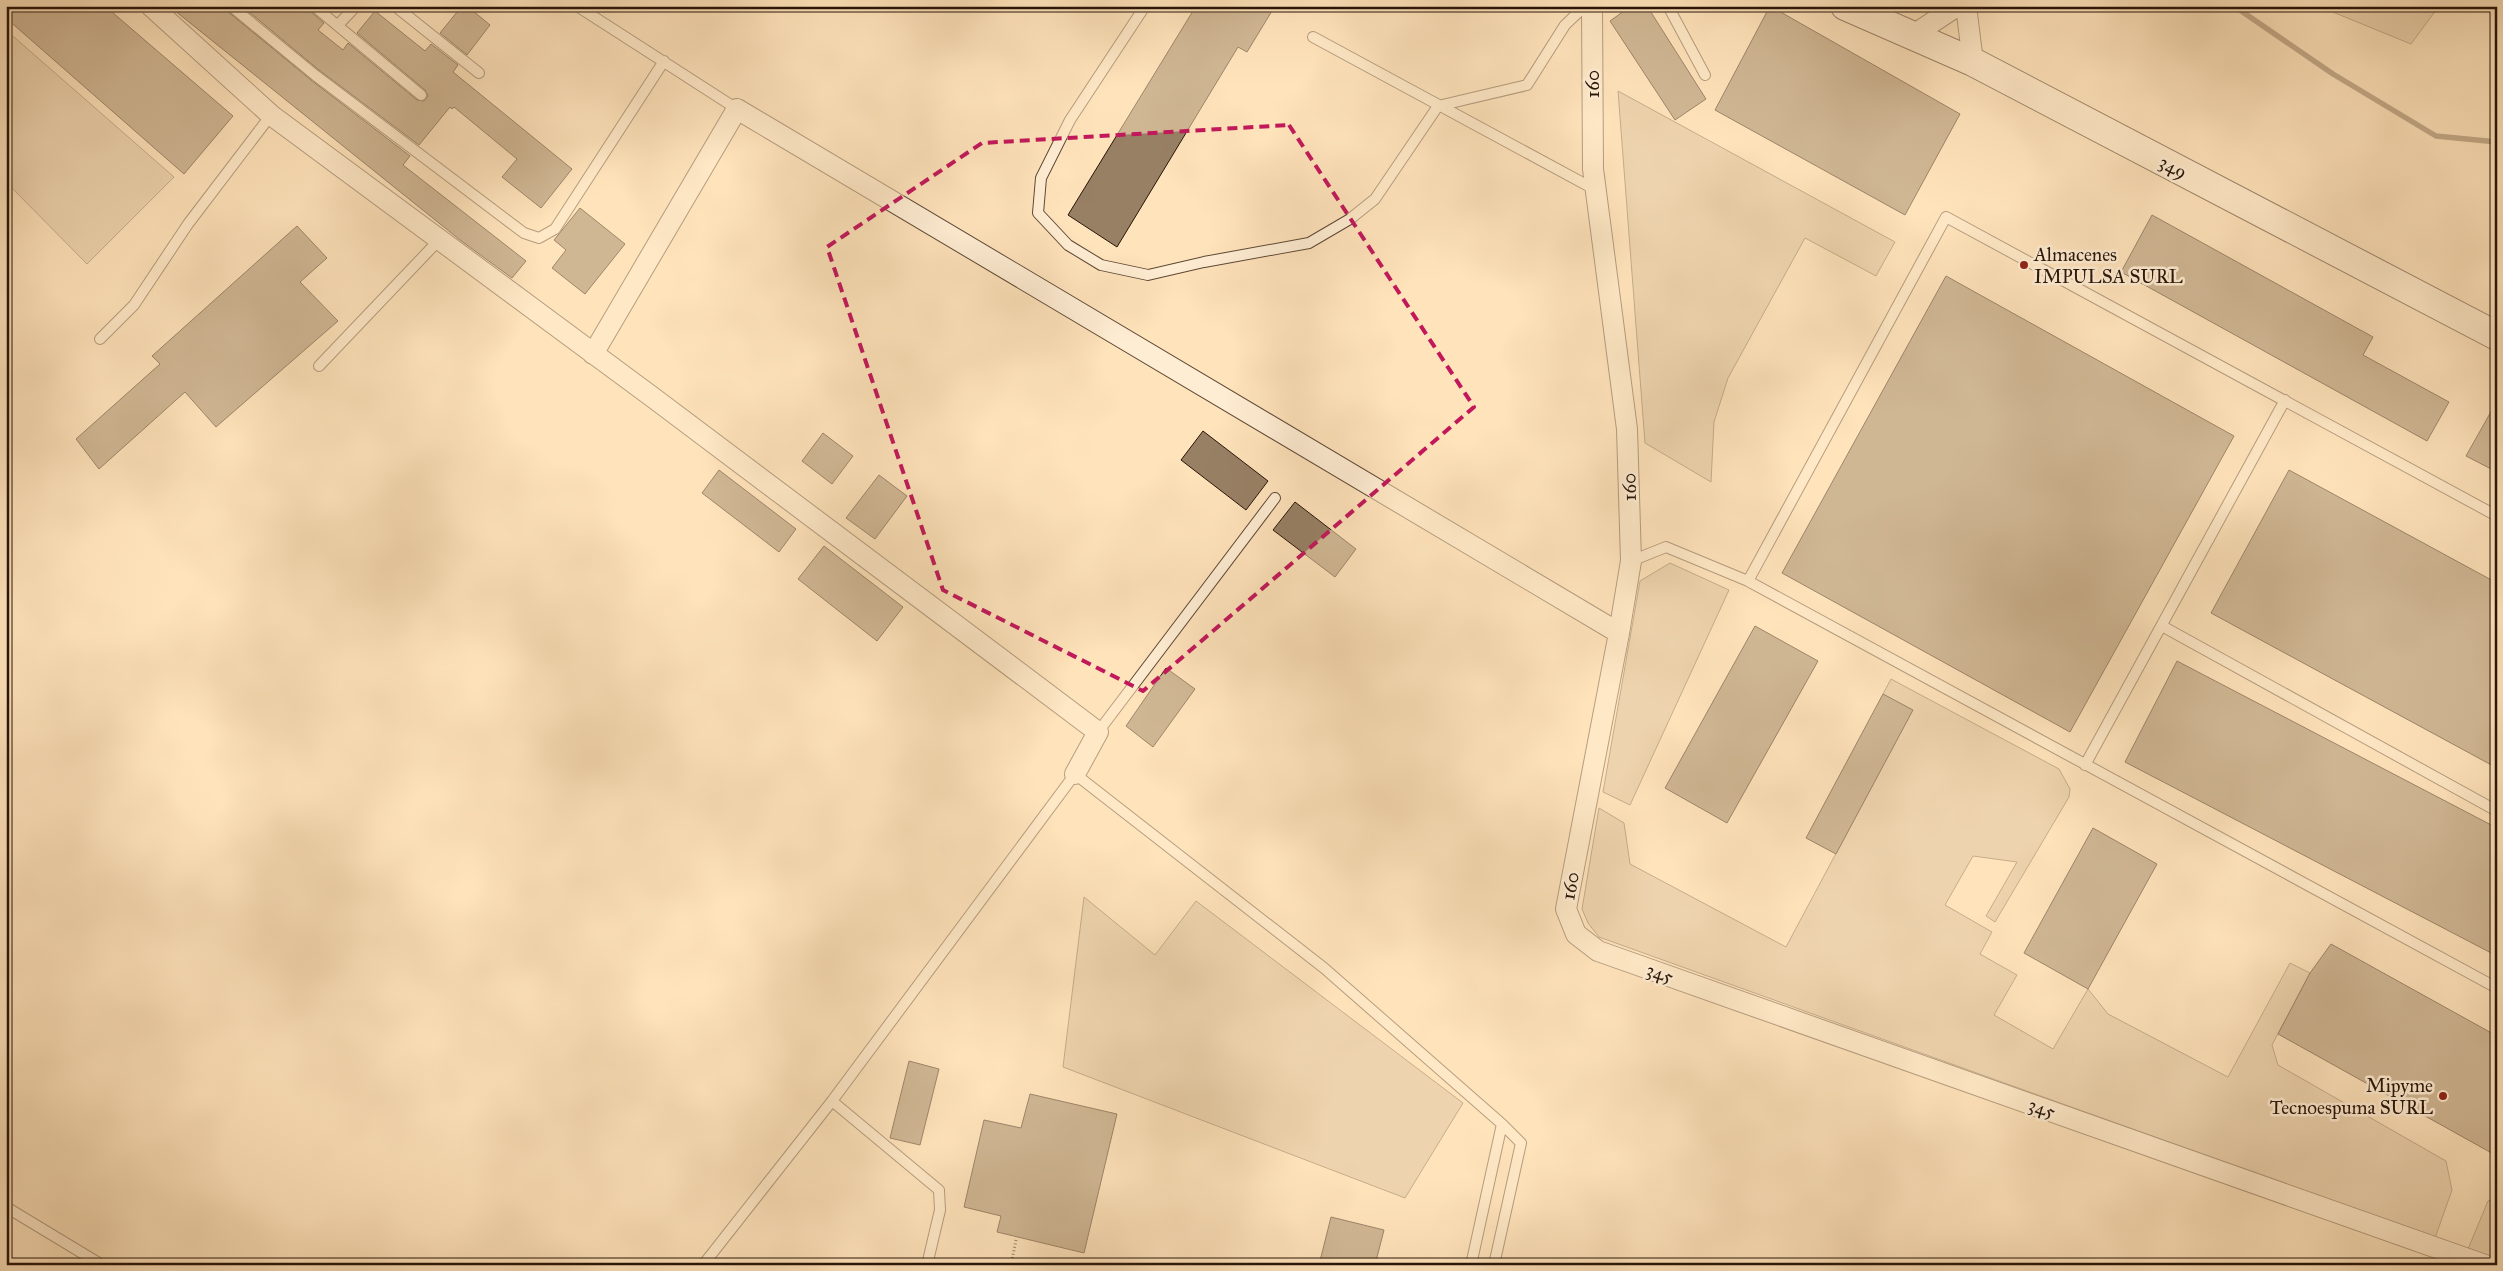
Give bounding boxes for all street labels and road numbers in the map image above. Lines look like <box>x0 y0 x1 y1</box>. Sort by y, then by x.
street label: 160 <box>1581 70 1604 98</box>
street label: 349 <box>2155 150 2191 184</box>
street label: 160 <box>1617 472 1641 502</box>
street label: 160 <box>1556 870 1584 902</box>
street label: 345 <box>1643 958 1677 988</box>
street label: 345 <box>2025 1093 2059 1123</box>

